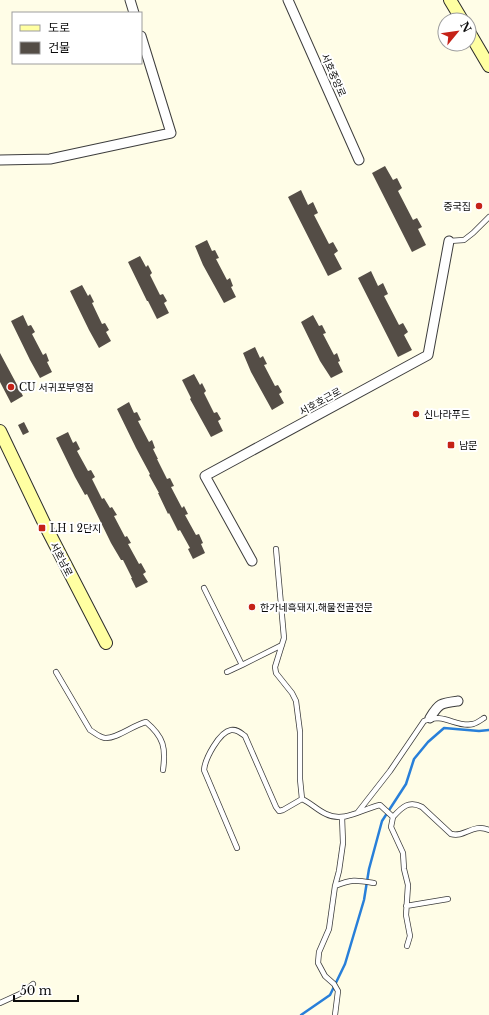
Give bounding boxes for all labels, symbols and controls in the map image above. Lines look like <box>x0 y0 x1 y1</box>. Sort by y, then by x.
legend <box>12 12 142 64</box>
north arrow <box>437 12 477 52</box>
text: N <box>457 19 475 36</box>
text: 도로 <box>48 20 70 35</box>
text: 건물 <box>48 40 70 55</box>
street label: 서호중앙로 <box>318 52 349 99</box>
place label: 중국집 <box>443 200 471 213</box>
marker: 중국집 <box>474 201 484 211</box>
place label: CU 서귀포부영점 <box>19 381 94 394</box>
marker: CU 서귀포부영점 <box>6 382 16 392</box>
street label: 서호호근로 <box>297 385 344 418</box>
place label: 신나라푸드 <box>424 408 470 421</box>
marker: 신나라푸드 <box>411 409 421 419</box>
place label: 남문 <box>459 439 477 452</box>
marker: 남문 <box>446 440 456 450</box>
place label: LH 1 2단지 <box>50 522 101 535</box>
marker: LH 1 2단지 <box>37 523 47 533</box>
street label: 서호남로 <box>47 540 76 579</box>
place label: 한가네흑돼지.해물전골전문 <box>260 601 373 614</box>
marker: 한가네흑돼지.해물전골전문 <box>247 602 257 612</box>
scale bar <box>14 977 78 1003</box>
text: 50 m <box>20 983 52 998</box>

